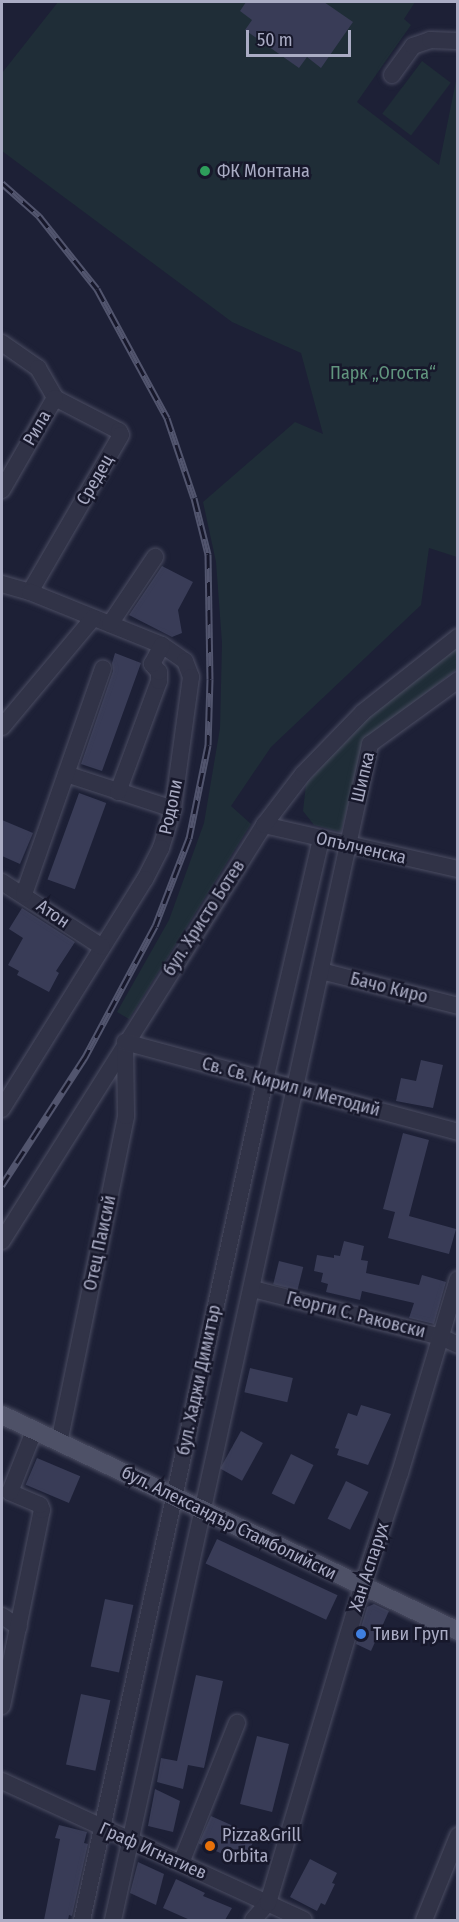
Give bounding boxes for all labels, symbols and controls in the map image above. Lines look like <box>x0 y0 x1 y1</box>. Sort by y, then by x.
scale bar <box>249 18 354 56</box>
text: 50 m <box>257 29 293 51</box>
place label: ФК Монтана <box>217 160 310 182</box>
marker: ФК Монтана <box>198 164 212 178</box>
park label: Парк „Огоста“ <box>330 362 436 384</box>
street label: Рила <box>18 407 56 449</box>
street label: Средец <box>72 451 118 509</box>
street label: Шипка <box>347 750 379 804</box>
street label: Родопи <box>155 777 187 837</box>
street label: Опълченска <box>314 827 408 869</box>
street label: бул. Христо Ботев <box>158 856 250 980</box>
street label: Атон <box>32 895 74 933</box>
street label: Бачо Киро <box>348 968 430 1008</box>
street label: Св. Св. Кирил и Методий <box>199 1053 383 1121</box>
street label: Отец Паисий <box>79 1193 121 1293</box>
street label: Георги С. Раковски <box>284 1287 428 1343</box>
street label: бул. Хаджи Димитър <box>172 1303 226 1457</box>
street label: бул. Александър Стамболийски <box>118 1461 340 1585</box>
street label: Хан Аспарух <box>344 1520 394 1614</box>
place label: Тиви Груп <box>373 1623 449 1645</box>
marker: Тиви Груп <box>354 1627 368 1641</box>
street label: Граф Игнатиев <box>96 1818 210 1884</box>
place label: Pizza&Grill Orbita <box>222 1825 301 1868</box>
marker: Pizza&Grill Orbita <box>203 1839 217 1853</box>

